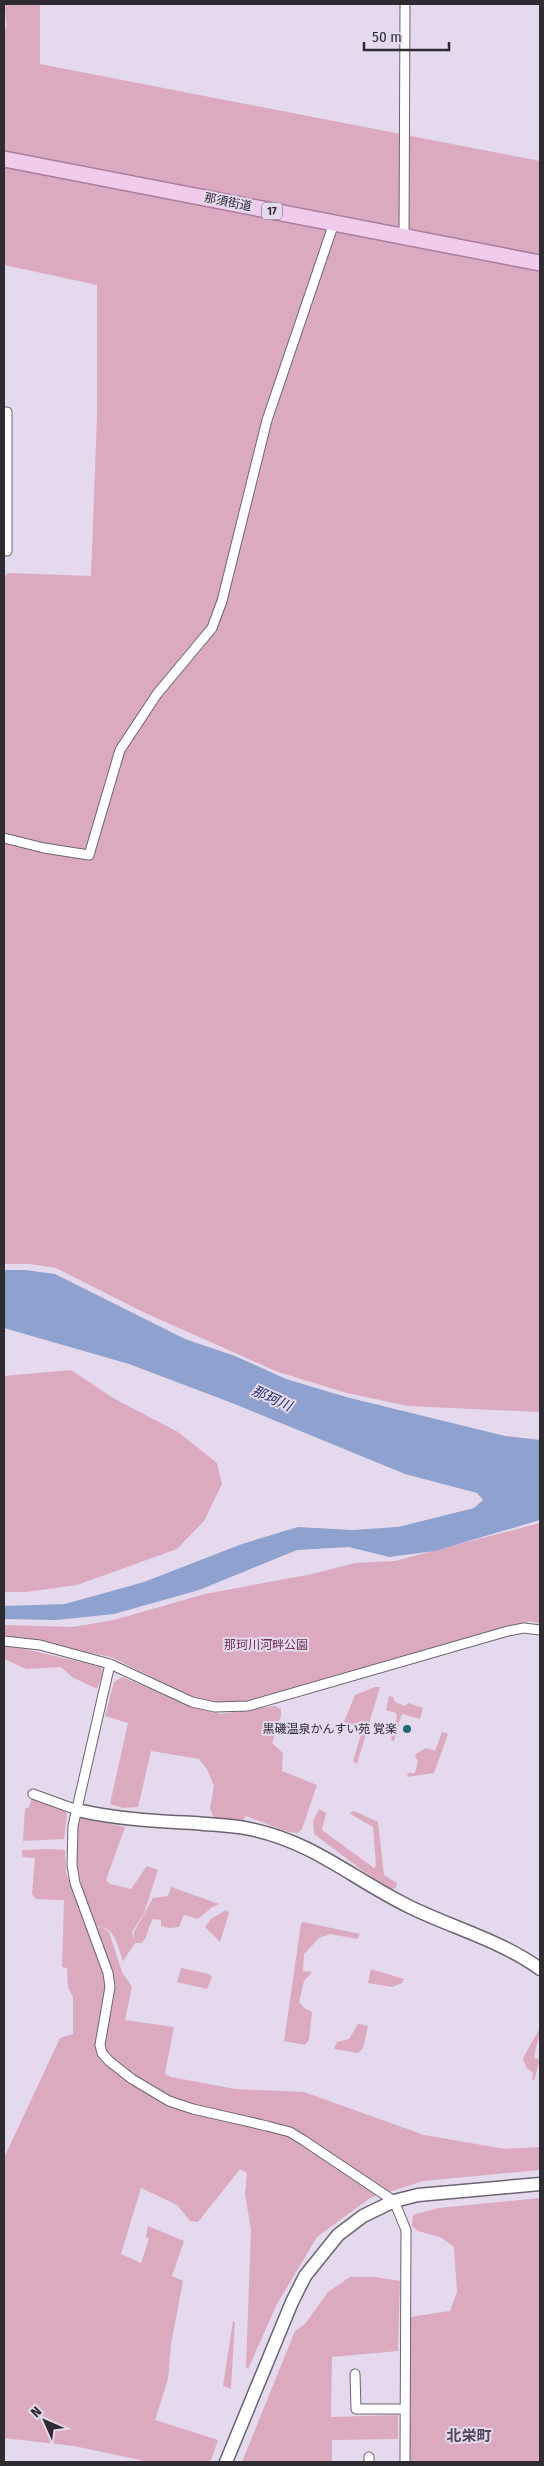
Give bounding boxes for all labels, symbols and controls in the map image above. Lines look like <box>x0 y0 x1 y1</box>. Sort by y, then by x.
scale bar <box>364 20 449 52</box>
text: 50 m <box>372 28 402 46</box>
street label: 那須街道 <box>203 191 253 213</box>
road number: 17 <box>262 202 282 220</box>
water label: 那珂川 <box>249 1382 296 1416</box>
park label: 那珂川河畔公園 <box>224 1638 308 1652</box>
place label: 黒磯温泉かんすい苑 覚楽 <box>262 1722 397 1736</box>
marker: 黒磯温泉かんすい苑 覚楽 <box>401 1723 413 1735</box>
north arrow <box>20 2396 70 2446</box>
text: N <box>27 2403 45 2421</box>
district label: 北栄町 <box>446 2427 492 2445</box>

